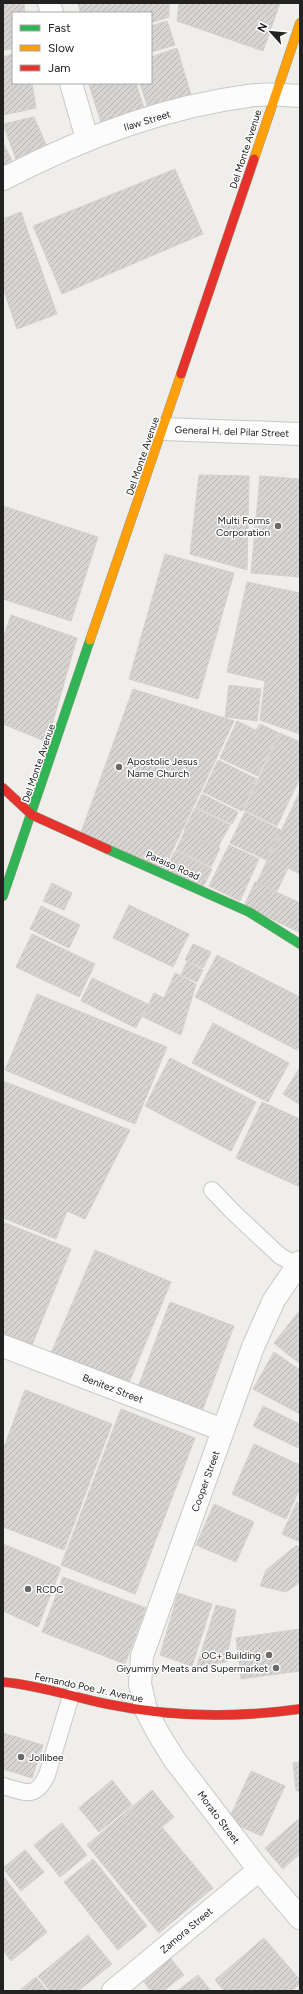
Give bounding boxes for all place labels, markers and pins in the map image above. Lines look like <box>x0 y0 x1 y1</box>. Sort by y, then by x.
place label: Multi Forms Corporation <box>216 514 270 539</box>
marker: Multi Forms Corporation <box>273 521 283 531</box>
place label: Apostolic Jesus Name Church <box>127 755 198 780</box>
marker: Apostolic Jesus Name Church <box>114 762 124 772</box>
place label: RCDC <box>36 1583 64 1596</box>
marker: RCDC <box>23 1584 33 1594</box>
place label: OC+ Building <box>201 1649 261 1662</box>
marker: OC+ Building <box>264 1650 274 1660</box>
place label: Giyummy Meats and Supermarket <box>116 1662 268 1675</box>
marker: Giyummy Meats and Supermarket <box>271 1663 281 1673</box>
place label: Jollibee <box>29 1751 64 1764</box>
marker: Jollibee <box>16 1752 26 1762</box>

